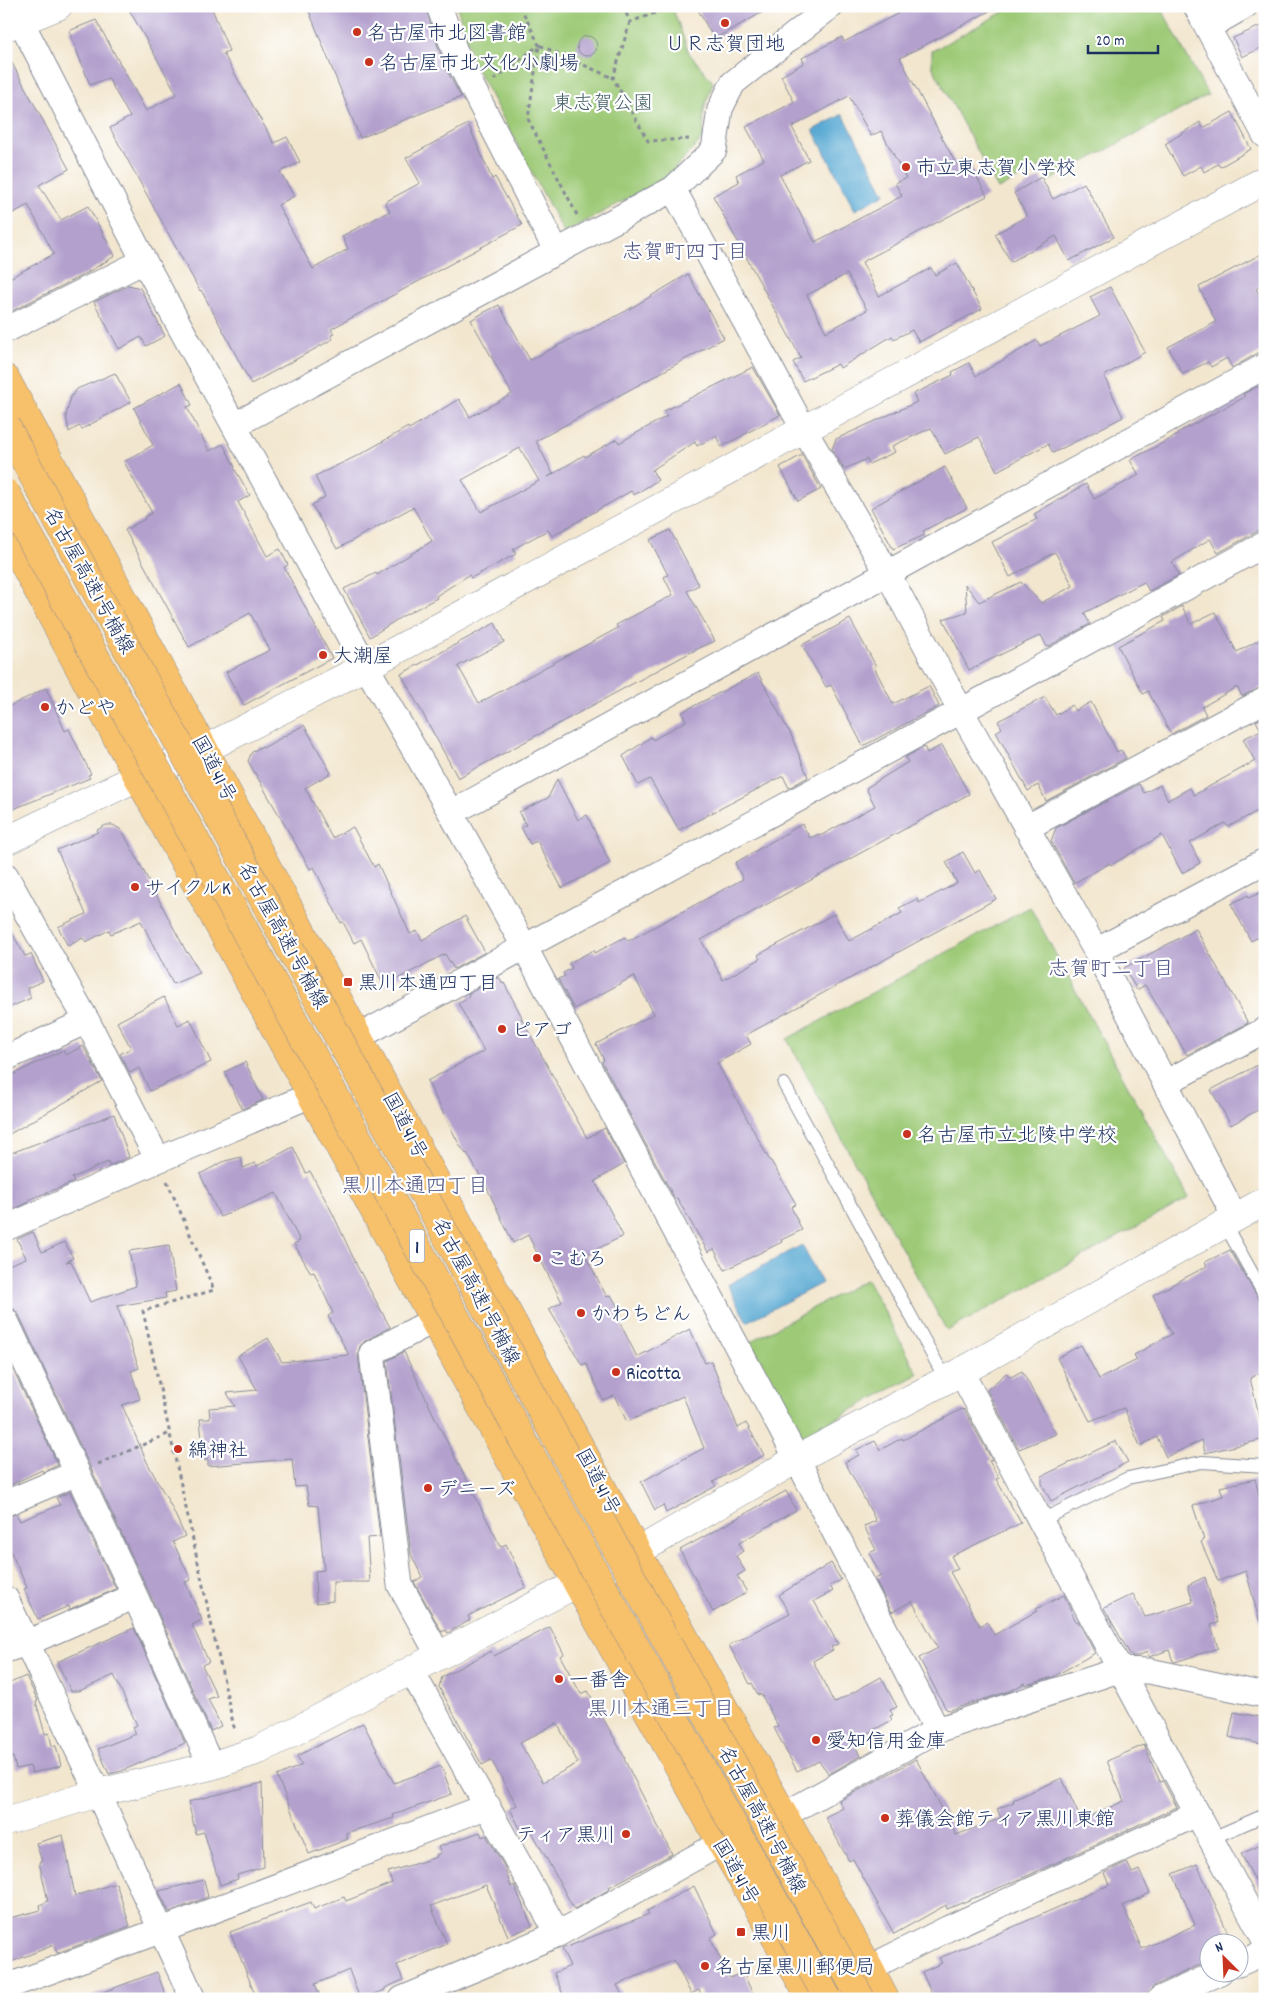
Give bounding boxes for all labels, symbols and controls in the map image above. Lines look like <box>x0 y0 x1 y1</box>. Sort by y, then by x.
marker: ＵＲ志賀団地 <box>719 17 731 29</box>
place label: 名古屋市北図書館 <box>367 21 527 49</box>
scale bar <box>1088 22 1158 54</box>
marker: 名古屋市北図書館 <box>351 26 363 38</box>
text: 20 m <box>1096 31 1124 53</box>
place label: ＵＲ志賀団地 <box>665 32 785 60</box>
place label: 名古屋市北文化小劇場 <box>379 51 579 79</box>
marker: 名古屋市北文化小劇場 <box>363 56 375 68</box>
park label: 東志賀公園 <box>553 91 653 119</box>
place label: 市立東志賀小学校 <box>916 156 1076 184</box>
marker: 市立東志賀小学校 <box>900 161 912 173</box>
district label: 志賀町四丁目 <box>622 239 748 269</box>
street label: 名古屋高速1号楠線 <box>35 503 139 660</box>
place label: 大潮屋 <box>333 644 393 672</box>
marker: 大潮屋 <box>317 649 329 661</box>
place label: かどや <box>55 696 116 724</box>
marker: かどや <box>39 701 51 713</box>
street label: 国道41号 <box>183 731 242 808</box>
street label: 名古屋高速1号楠線 <box>229 858 333 1015</box>
place label: サイクルK <box>145 876 231 904</box>
marker: サイクルK <box>129 881 141 893</box>
district label: 志賀町二丁目 <box>1048 956 1174 986</box>
place label: 黒川本通四丁目 <box>358 971 498 999</box>
marker: 黒川本通四丁目 <box>342 976 354 988</box>
place label: ピアゴ <box>512 1018 572 1046</box>
marker: ピアゴ <box>496 1023 508 1035</box>
street label: 国道41号 <box>374 1088 433 1165</box>
place label: 名古屋市立北陵中学校 <box>917 1123 1117 1151</box>
marker: 名古屋市立北陵中学校 <box>901 1128 913 1140</box>
district label: 黒川本通四丁目 <box>342 1173 489 1203</box>
street label: 名古屋高速1号楠線 <box>423 1213 525 1372</box>
road number: 1 <box>410 1230 424 1262</box>
place label: こむろ <box>547 1247 607 1275</box>
marker: こむろ <box>531 1252 543 1264</box>
place label: かわちどん <box>591 1302 691 1330</box>
marker: かわちどん <box>575 1307 587 1319</box>
place label: Ricotta <box>626 1361 681 1389</box>
marker: Ricotta <box>610 1366 622 1378</box>
place label: 綿神社 <box>188 1438 248 1466</box>
marker: 綿神社 <box>172 1443 184 1455</box>
street label: 国道41号 <box>567 1444 626 1521</box>
place label: デニーズ <box>438 1477 516 1505</box>
marker: デニーズ <box>422 1482 434 1494</box>
place label: 一番舎 <box>569 1668 629 1696</box>
marker: 一番舎 <box>553 1673 565 1685</box>
district label: 黒川本通三丁目 <box>588 1696 735 1726</box>
place label: 愛知信用金庫 <box>826 1729 946 1757</box>
marker: 愛知信用金庫 <box>810 1734 822 1746</box>
street label: 名古屋高速1号楠線 <box>709 1741 811 1900</box>
place label: 葬儀会館ティア黒川東館 <box>895 1807 1115 1835</box>
marker: 葬儀会館ティア黒川東館 <box>879 1812 891 1824</box>
place label: ティア黒川 <box>516 1823 616 1851</box>
marker: ティア黒川 <box>620 1828 632 1840</box>
street label: 国道41号 <box>704 1834 765 1911</box>
place label: 黒川 <box>751 1921 791 1949</box>
marker: 黒川 <box>735 1926 747 1938</box>
north arrow <box>1198 1932 1248 1982</box>
text: N <box>1212 1937 1227 1958</box>
place label: 名古屋黒川郵便局 <box>715 1955 875 1983</box>
marker: 名古屋黒川郵便局 <box>699 1960 711 1972</box>

